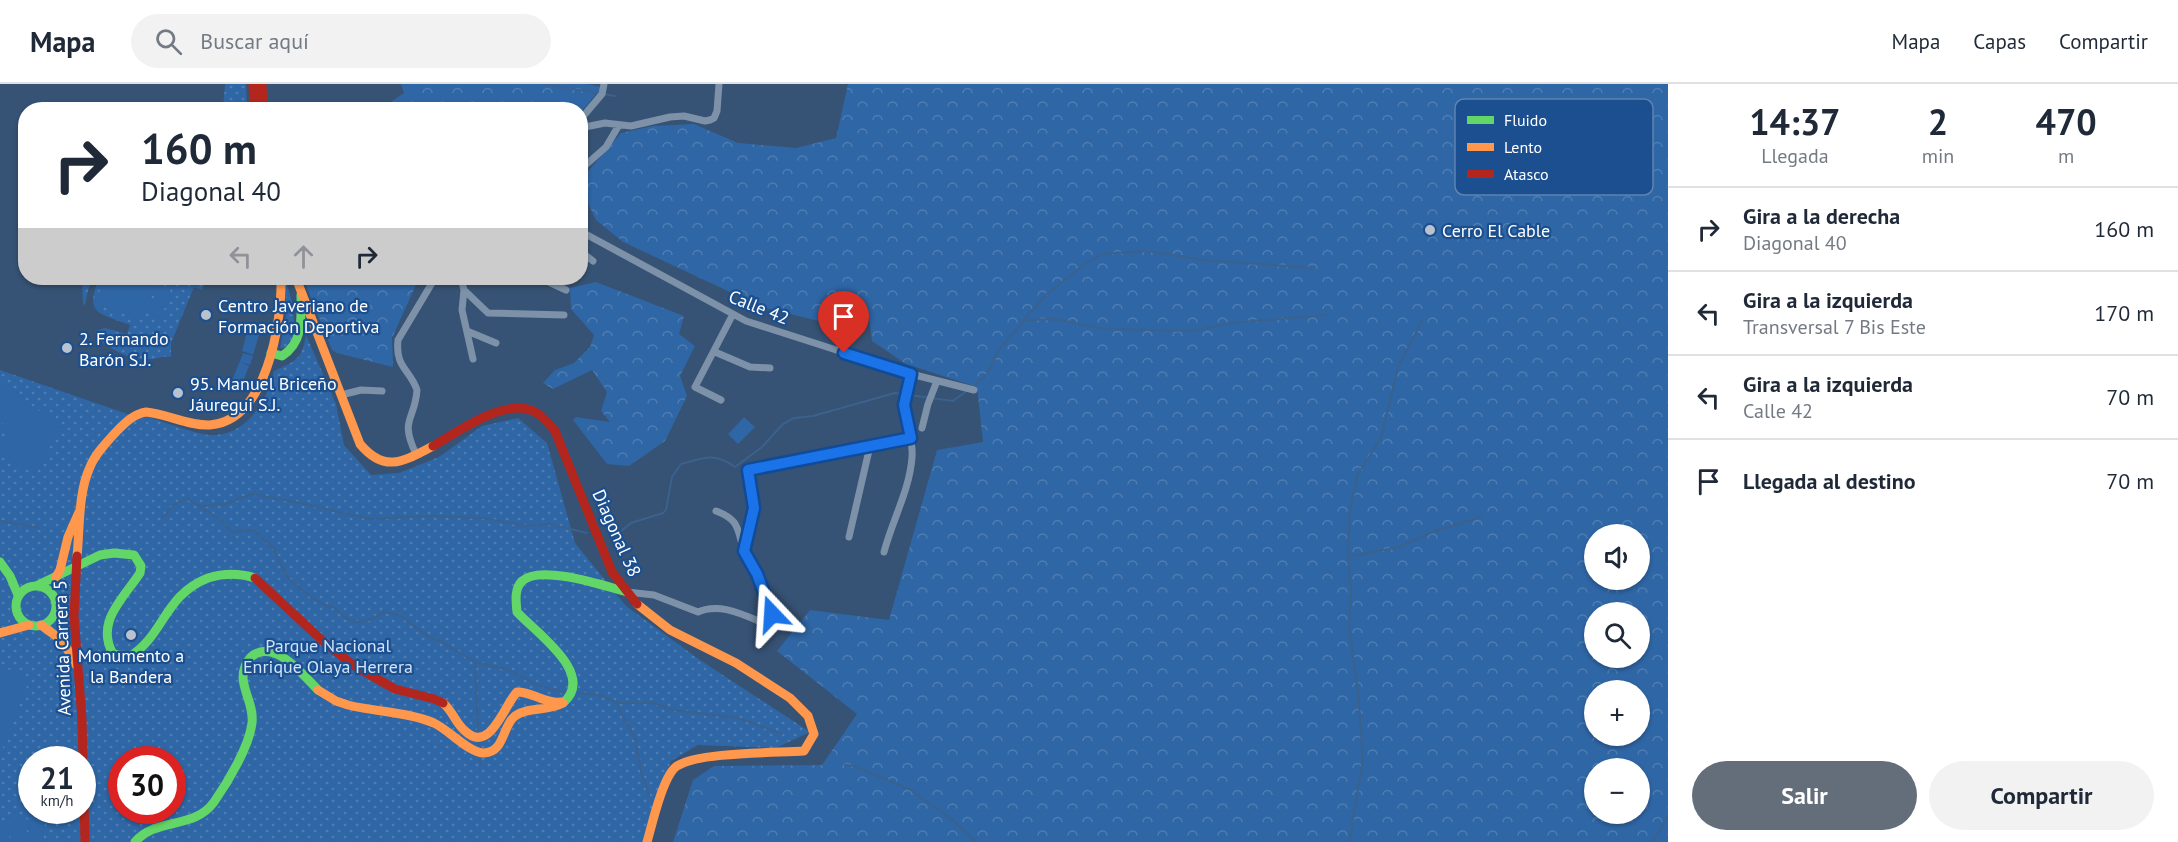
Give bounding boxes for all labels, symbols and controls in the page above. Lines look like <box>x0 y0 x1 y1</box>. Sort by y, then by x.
search box <box>131 14 551 68</box>
text: Mapa <box>30 23 95 60</box>
icon: search <box>152 25 185 58</box>
text: Buscar aquí <box>200 27 309 55</box>
text: Mapa <box>1892 28 1940 55</box>
text: Capas <box>1973 28 2026 55</box>
text: Compartir <box>2059 28 2148 55</box>
text: 14:37 <box>1749 98 1841 145</box>
text: 2 <box>1928 98 1948 145</box>
text: 470 <box>2036 98 2097 145</box>
legend <box>1455 99 1653 195</box>
text: Fluido <box>1504 110 1547 130</box>
text: 160 m <box>141 121 257 176</box>
icon: right <box>42 126 120 204</box>
text: Lento <box>1504 137 1542 157</box>
text: Llegada <box>1761 143 1829 169</box>
text: min <box>1922 143 1954 169</box>
text: m <box>2058 143 2074 169</box>
text: Atasco <box>1504 164 1549 184</box>
text: Diagonal 40 <box>141 174 281 208</box>
text: Gira a la derecha <box>1743 202 1900 230</box>
icon: right <box>1692 213 1725 246</box>
text: 160 m <box>2094 215 2154 243</box>
place label: Cerro El Cable <box>1442 219 1550 242</box>
marker: Cerro El Cable <box>1423 223 1437 237</box>
text: Diagonal 40 <box>1743 230 1847 256</box>
icon: left <box>224 240 257 273</box>
icon: ahead <box>287 240 320 273</box>
icon: right <box>350 240 383 273</box>
street label: Calle 42 <box>725 285 793 329</box>
text: Gira a la izquierda <box>1743 286 1913 314</box>
pin <box>818 291 869 353</box>
place label: Centro Javeriano de Formación Deportiva <box>218 294 379 338</box>
icon: left <box>1692 297 1725 330</box>
text: 170 m <box>2094 299 2154 327</box>
icon: arrive <box>827 300 860 333</box>
marker: Centro Javeriano de Formación Deportiva <box>199 308 213 322</box>
text: Transversal 7 Bis Este <box>1743 314 1926 340</box>
place label: 2. Fernando Barón S.J. <box>79 327 169 371</box>
marker: 2. Fernando Barón S.J. <box>60 341 74 355</box>
text: Gira a la izquierda <box>1743 370 1913 398</box>
place label: 95. Manuel Briceño Jáuregui S.J. <box>189 372 337 416</box>
icon: left <box>1692 381 1725 414</box>
text: 70 m <box>2106 383 2154 411</box>
marker: 95. Manuel Briceño Jáuregui S.J. <box>171 386 185 400</box>
text: Calle 42 <box>1743 398 1813 424</box>
icon: arrive <box>1692 465 1725 498</box>
text: Llegada al destino <box>1743 467 1916 495</box>
text: 70 m <box>2106 467 2154 495</box>
street label: Diagonal 38 <box>588 486 646 580</box>
map controls <box>1584 524 1650 824</box>
button: sound <box>1584 524 1650 590</box>
street label: Avenida Carrera 5 <box>48 580 76 716</box>
position arrow <box>740 582 804 646</box>
button: search <box>1584 602 1650 668</box>
marker: Monumento a la Bandera <box>124 628 138 642</box>
park label: Parque Nacional Enrique Olaya Herrera <box>243 634 413 678</box>
place label: Monumento a la Bandera <box>78 644 184 688</box>
button: + <box>1584 680 1650 746</box>
speed limit sign: 30 <box>108 746 186 824</box>
text: 21 <box>40 758 74 797</box>
button: − <box>1584 758 1650 824</box>
button: Salir <box>1692 761 1917 830</box>
button: Compartir <box>1929 761 2154 830</box>
text: km/h <box>41 791 73 810</box>

